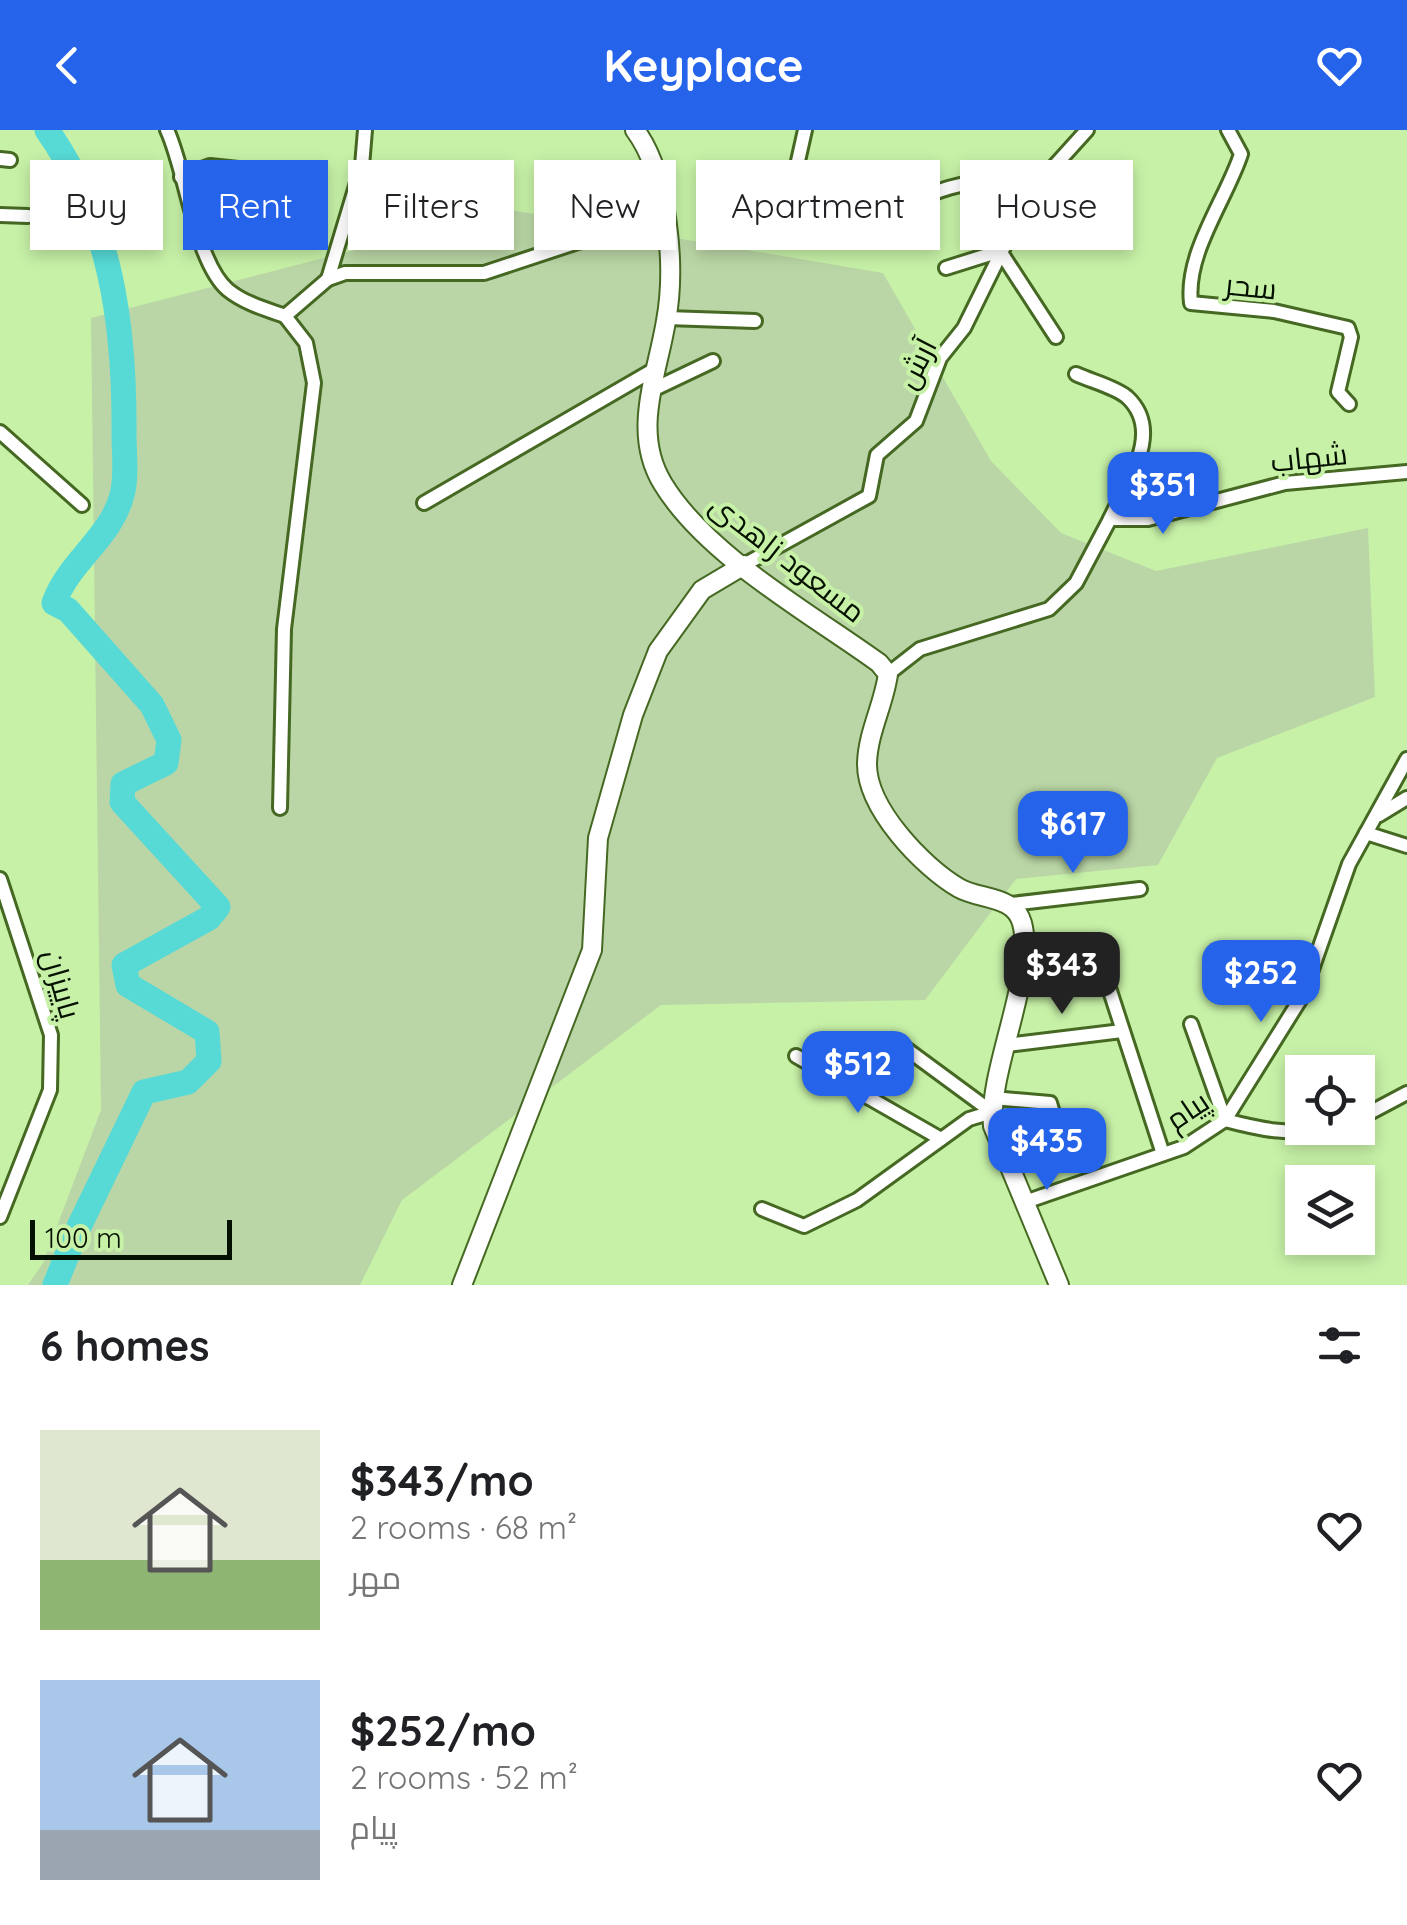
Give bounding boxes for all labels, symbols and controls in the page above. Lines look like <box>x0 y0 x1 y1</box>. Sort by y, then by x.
text: Keyplace <box>604 37 803 93</box>
icon: back <box>40 38 95 93</box>
icon: heart <box>1312 38 1367 93</box>
chip: Buy <box>30 160 163 250</box>
chip: Rent <box>183 160 328 250</box>
chip: Filters <box>348 160 514 250</box>
chip: New <box>534 160 676 250</box>
chip: Apartment <box>696 160 940 250</box>
chip: House <box>960 160 1133 250</box>
street label: سحر <box>1221 264 1279 308</box>
street label: آرش <box>887 331 945 395</box>
street label: شهاب <box>1269 434 1349 480</box>
pin: $351 <box>1104 452 1222 537</box>
text: $351 <box>1129 464 1197 504</box>
street label: مسعود زاهدی <box>703 485 873 631</box>
pin: $617 <box>1014 791 1132 876</box>
text: $617 <box>1040 803 1106 843</box>
pin: $343 <box>1003 932 1121 1017</box>
pin: $252 <box>1202 940 1320 1025</box>
text: $343 <box>1026 944 1098 984</box>
street label: پاییزان <box>33 945 90 1024</box>
text: $252 <box>1224 952 1298 992</box>
pin: $512 <box>799 1031 917 1116</box>
text: $512 <box>824 1043 892 1083</box>
map controls <box>1285 1055 1375 1255</box>
button: locate <box>1285 1055 1375 1145</box>
street label: پیام <box>1158 1082 1217 1140</box>
pin: $435 <box>988 1108 1106 1193</box>
text: $435 <box>1010 1120 1084 1160</box>
button: layers <box>1285 1165 1375 1255</box>
scale bar <box>30 1215 232 1260</box>
text: 100 m <box>45 1220 122 1255</box>
icon: filters <box>1312 1318 1367 1373</box>
text: 6 homes <box>40 1319 210 1372</box>
text: $343/mo <box>350 1454 534 1507</box>
icon: home <box>120 1470 240 1590</box>
icon: heart <box>1312 1503 1367 1558</box>
text: 2 rooms · 68 m² <box>350 1507 577 1547</box>
text: مهر <box>350 1557 401 1597</box>
text: $252/mo <box>350 1704 536 1757</box>
icon: home <box>120 1720 240 1840</box>
icon: heart <box>1312 1753 1367 1808</box>
text: 2 rooms · 52 m² <box>350 1757 578 1797</box>
text: پیام <box>350 1807 397 1847</box>

